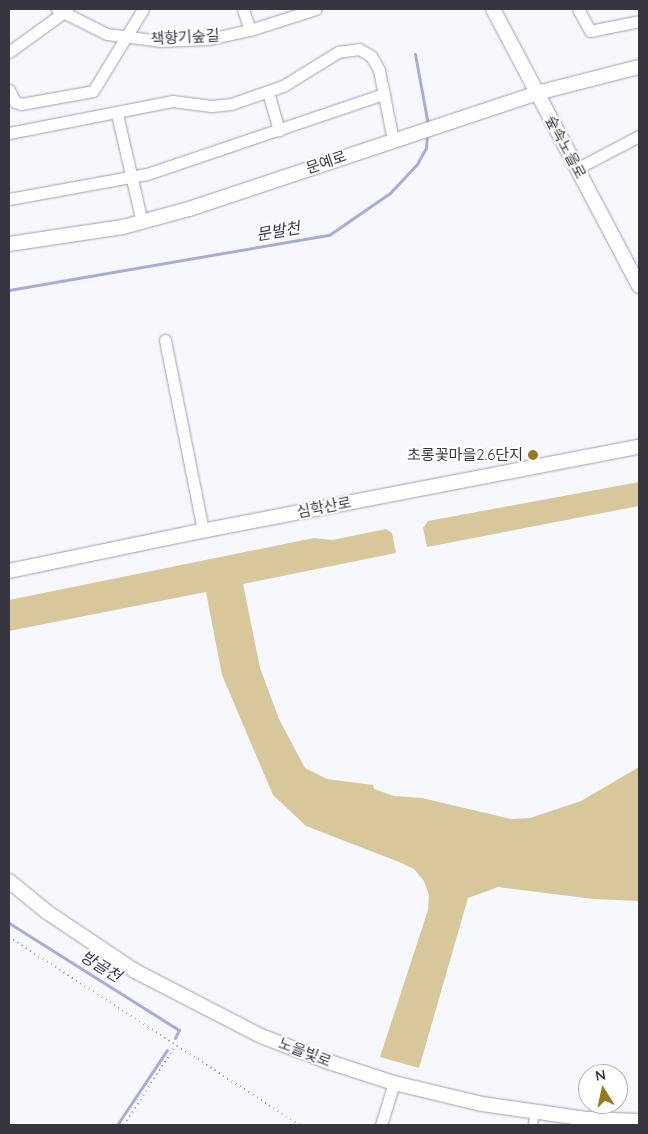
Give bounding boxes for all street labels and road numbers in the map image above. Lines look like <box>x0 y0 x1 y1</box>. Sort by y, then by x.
street label: 책향기숲길 <box>150 26 220 48</box>
street label: 숲속노을로 <box>542 112 590 182</box>
street label: 문예로 <box>303 147 349 177</box>
street label: 심학산로 <box>295 493 353 521</box>
street label: 노을빛로 <box>276 1034 334 1070</box>

